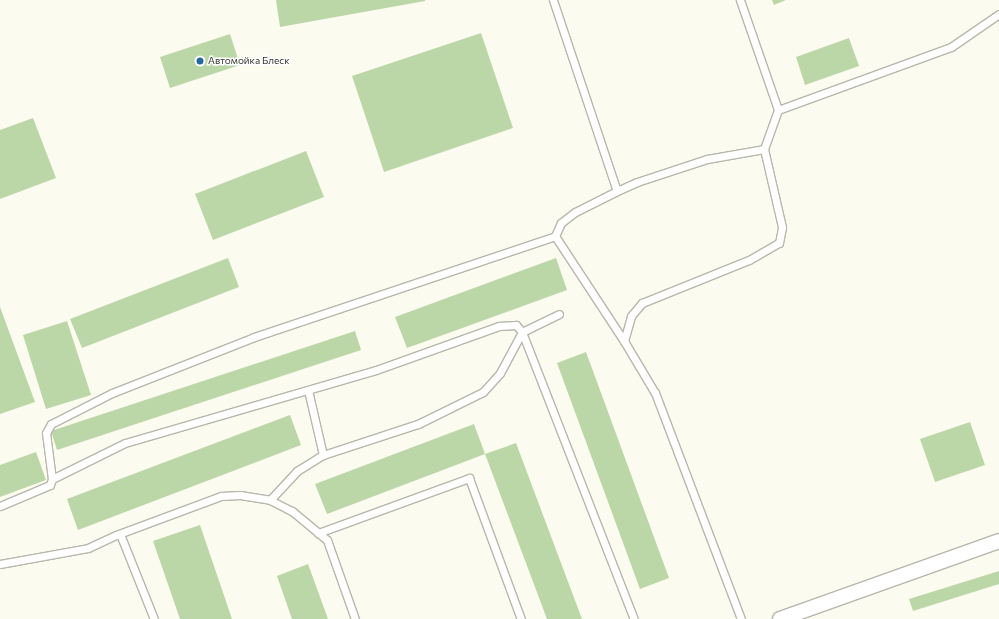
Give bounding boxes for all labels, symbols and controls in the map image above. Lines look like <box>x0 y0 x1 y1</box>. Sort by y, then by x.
place label: Автомойка Блеск <box>208 55 290 67</box>
marker: Автомойка Блеск <box>195 56 205 66</box>

